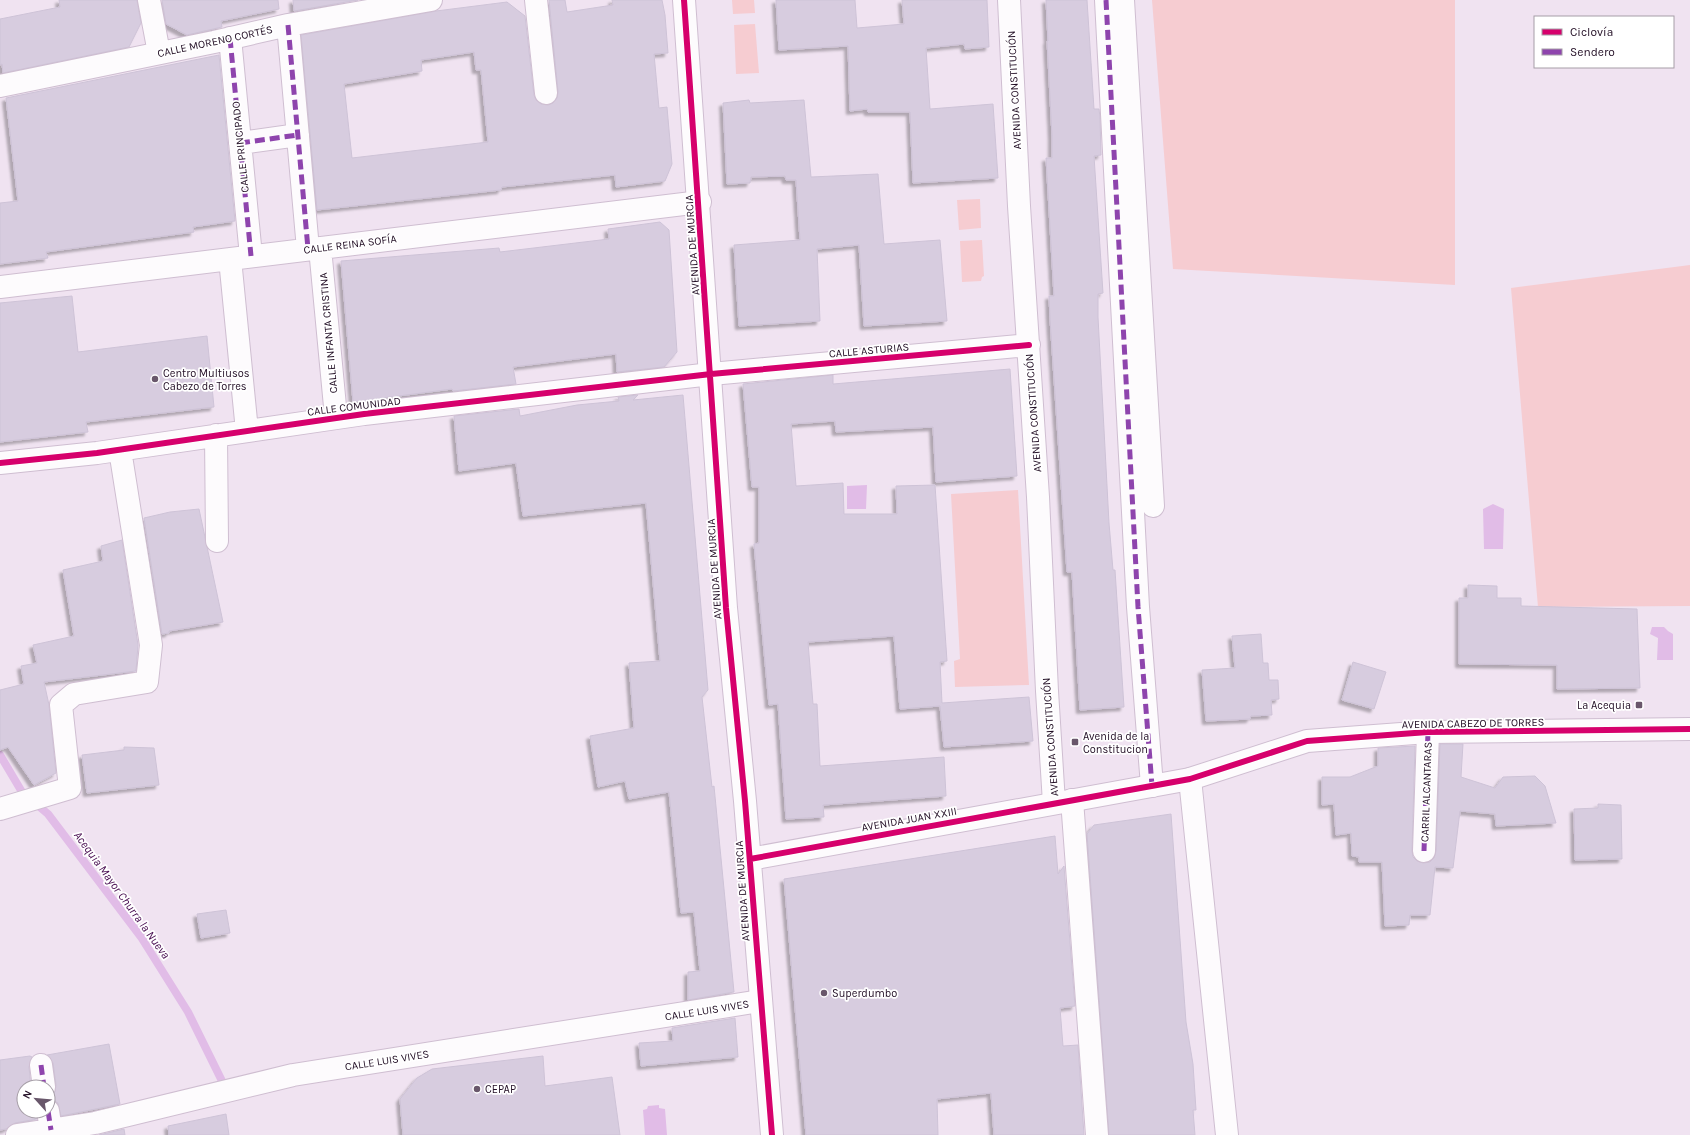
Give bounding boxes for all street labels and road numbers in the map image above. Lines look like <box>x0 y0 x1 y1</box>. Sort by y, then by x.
street label: CALLE MORENO CORTÉS <box>156 21 274 60</box>
street label: AVENIDA CONSTITUCIÓN <box>1003 30 1024 150</box>
street label: CALLE PRINCIPADO <box>229 101 252 193</box>
street label: AVENIDA DE MURCIA <box>682 194 702 296</box>
street label: CALLE REINA SOFÍA <box>303 230 398 257</box>
street label: CALLE INFANTA CRISTINA <box>317 271 340 394</box>
street label: CALLE ASTURIAS <box>828 341 910 360</box>
street label: AVENIDA CONSTITUCIÓN <box>1021 353 1044 473</box>
street label: CALLE COMUNIDAD <box>307 394 401 419</box>
street label: AVENIDA DE MURCIA <box>704 518 724 620</box>
street label: AVENIDA CONSTITUCIÓN <box>1038 677 1061 797</box>
street label: AVENIDA CABEZO DE TORRES <box>1402 716 1544 731</box>
street label: CARRIL ALCANTARAS <box>1418 742 1435 842</box>
street label: AVENIDA JUAN XXIII <box>860 805 958 834</box>
street label: AVENIDA DE MURCIA <box>732 840 752 942</box>
street label: CALLE LUIS VIVES <box>664 997 750 1024</box>
street label: CALLE LUIS VIVES <box>344 1047 430 1074</box>

